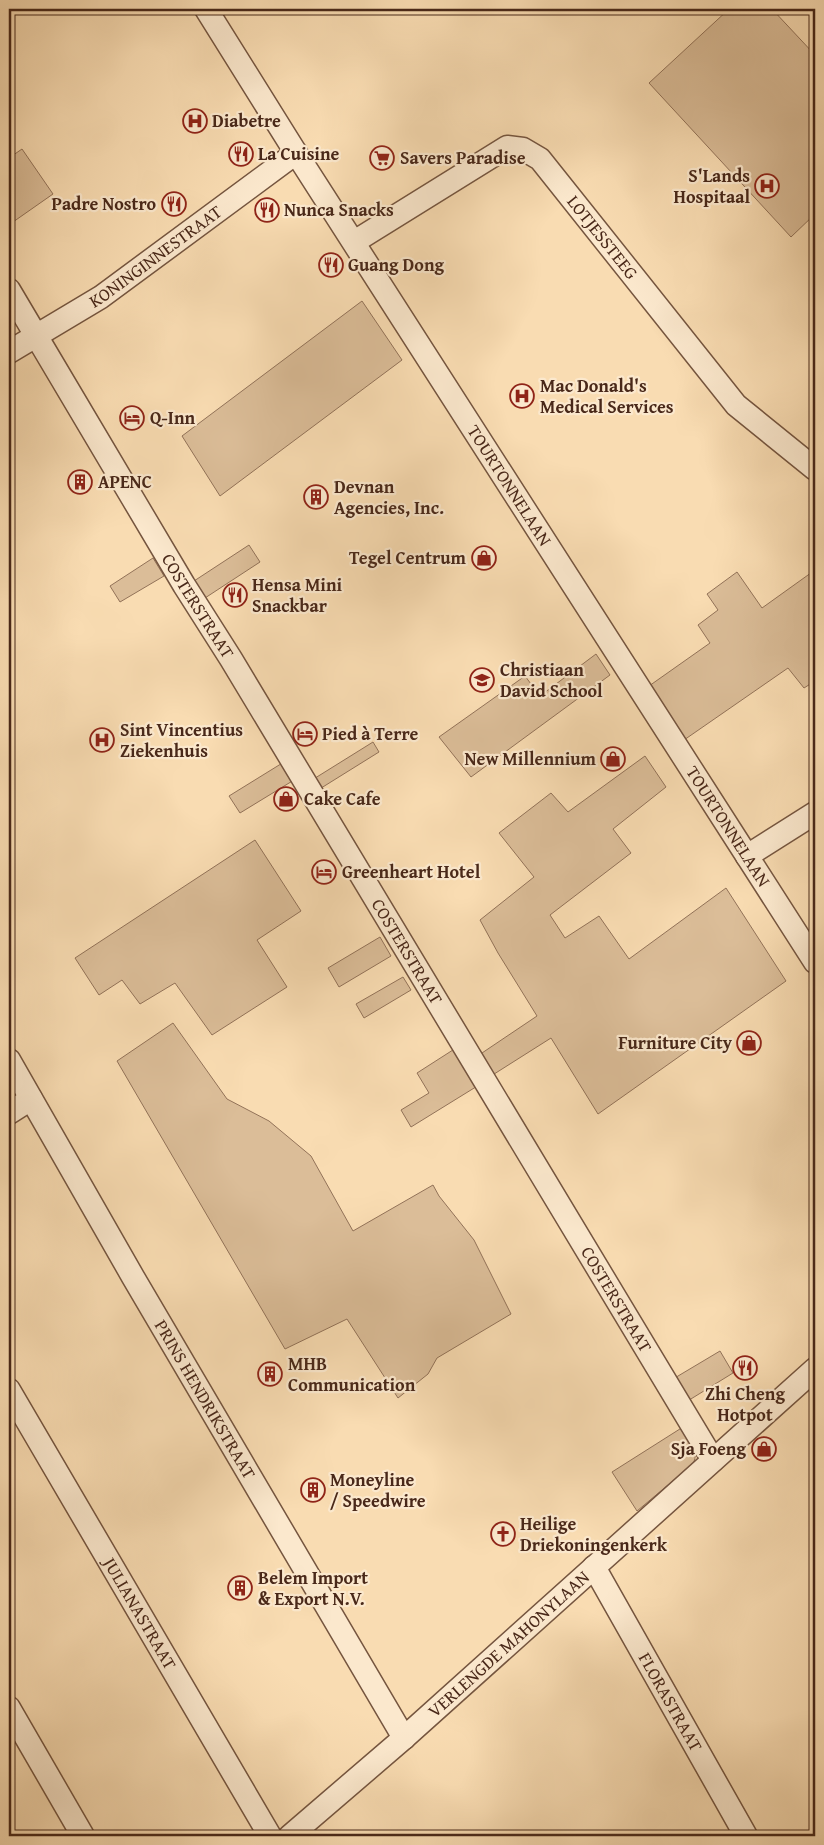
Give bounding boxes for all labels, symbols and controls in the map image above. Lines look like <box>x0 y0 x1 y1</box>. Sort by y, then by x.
place label: Diabetre <box>212 107 281 134</box>
hospital icon: Diabetre <box>182 108 208 134</box>
place label: La Cuisine <box>258 140 340 167</box>
restaurant icon: La Cuisine <box>228 141 254 167</box>
place label: Savers Paradise <box>400 144 526 171</box>
supermarket icon: Savers Paradise <box>369 145 395 171</box>
place label: S'Lands Hospitaal <box>674 162 750 210</box>
hospital icon: S'Lands Hospitaal <box>754 173 780 199</box>
street label: LOTJESSTEEG <box>561 189 645 285</box>
place label: Padre Nostro <box>51 190 156 217</box>
restaurant icon: Padre Nostro <box>161 191 187 217</box>
place label: Nunca Snacks <box>284 196 394 223</box>
restaurant icon: Nunca Snacks <box>254 197 280 223</box>
street label: KONINGINNESTRAAT <box>84 198 227 314</box>
place label: Guang Dong <box>348 251 445 278</box>
restaurant icon: Guang Dong <box>318 252 344 278</box>
place label: Mac Donald's Medical Services <box>540 372 674 420</box>
hospital icon: Mac Donald's Medical Services <box>509 383 535 409</box>
place label: Q-Inn <box>150 404 196 431</box>
hotel icon: Q-Inn <box>119 405 145 431</box>
street label: TOURTONNELAAN <box>461 420 559 551</box>
place label: APENC <box>98 468 152 495</box>
building icon: APENC <box>67 469 93 495</box>
place label: Devnan Agencies, Inc. <box>334 473 444 521</box>
building icon: Devnan Agencies, Inc. <box>303 484 329 510</box>
place label: Tegel Centrum <box>349 544 467 571</box>
shop icon: Tegel Centrum <box>471 545 497 571</box>
street label: COSTERSTRAAT <box>155 548 241 663</box>
place label: Hensa Mini Snackbar <box>252 571 343 619</box>
restaurant icon: Hensa Mini Snackbar <box>222 582 248 608</box>
place label: Christiaan David School <box>500 656 603 704</box>
school or university icon: Christiaan David School <box>469 667 495 693</box>
place label: Sint Vincentius Ziekenhuis <box>120 716 243 764</box>
place label: Pied à Terre <box>322 720 418 747</box>
hotel icon: Pied à Terre <box>292 721 318 747</box>
hospital icon: Sint Vincentius Ziekenhuis <box>89 727 115 753</box>
place label: New Millennium <box>465 745 597 772</box>
shop icon: New Millennium <box>600 746 626 772</box>
street label: TOURTONNELAAN <box>680 760 778 892</box>
place label: Cake Cafe <box>304 785 381 812</box>
shop icon: Cake Cafe <box>273 786 299 812</box>
place label: Greenheart Hotel <box>342 858 481 885</box>
hotel icon: Greenheart Hotel <box>311 859 337 885</box>
street label: COSTERSTRAAT <box>365 893 450 1009</box>
place label: Furniture City <box>618 1029 733 1056</box>
shop icon: Furniture City <box>736 1030 762 1056</box>
street label: COSTERSTRAAT <box>574 1241 659 1357</box>
street label: PRINS HENDRIKSTRAAT <box>148 1314 263 1484</box>
place label: MHB Communication <box>288 1350 416 1398</box>
restaurant icon: Zhi Cheng Hotpot <box>732 1355 758 1381</box>
building icon: MHB Communication <box>257 1361 283 1387</box>
place label: Zhi Cheng Hotpot <box>705 1380 785 1428</box>
place label: Sja Foeng <box>671 1435 747 1462</box>
shop icon: Sja Foeng <box>751 1436 777 1462</box>
place label: Moneyline / Speedwire <box>330 1466 426 1514</box>
building icon: Moneyline / Speedwire <box>300 1477 326 1503</box>
place label: Heilige Driekoningenkerk <box>520 1510 668 1558</box>
church icon: Heilige Driekoningenkerk <box>490 1521 516 1547</box>
street label: JULIANASTRAAT <box>96 1550 184 1674</box>
place label: Belem Import & Export N.V. <box>258 1564 368 1612</box>
street label: VERLENGDE MAHONYLAAN <box>422 1564 595 1724</box>
building icon: Belem Import & Export N.V. <box>227 1575 253 1601</box>
street label: FLORASTRAAT <box>632 1647 710 1756</box>

